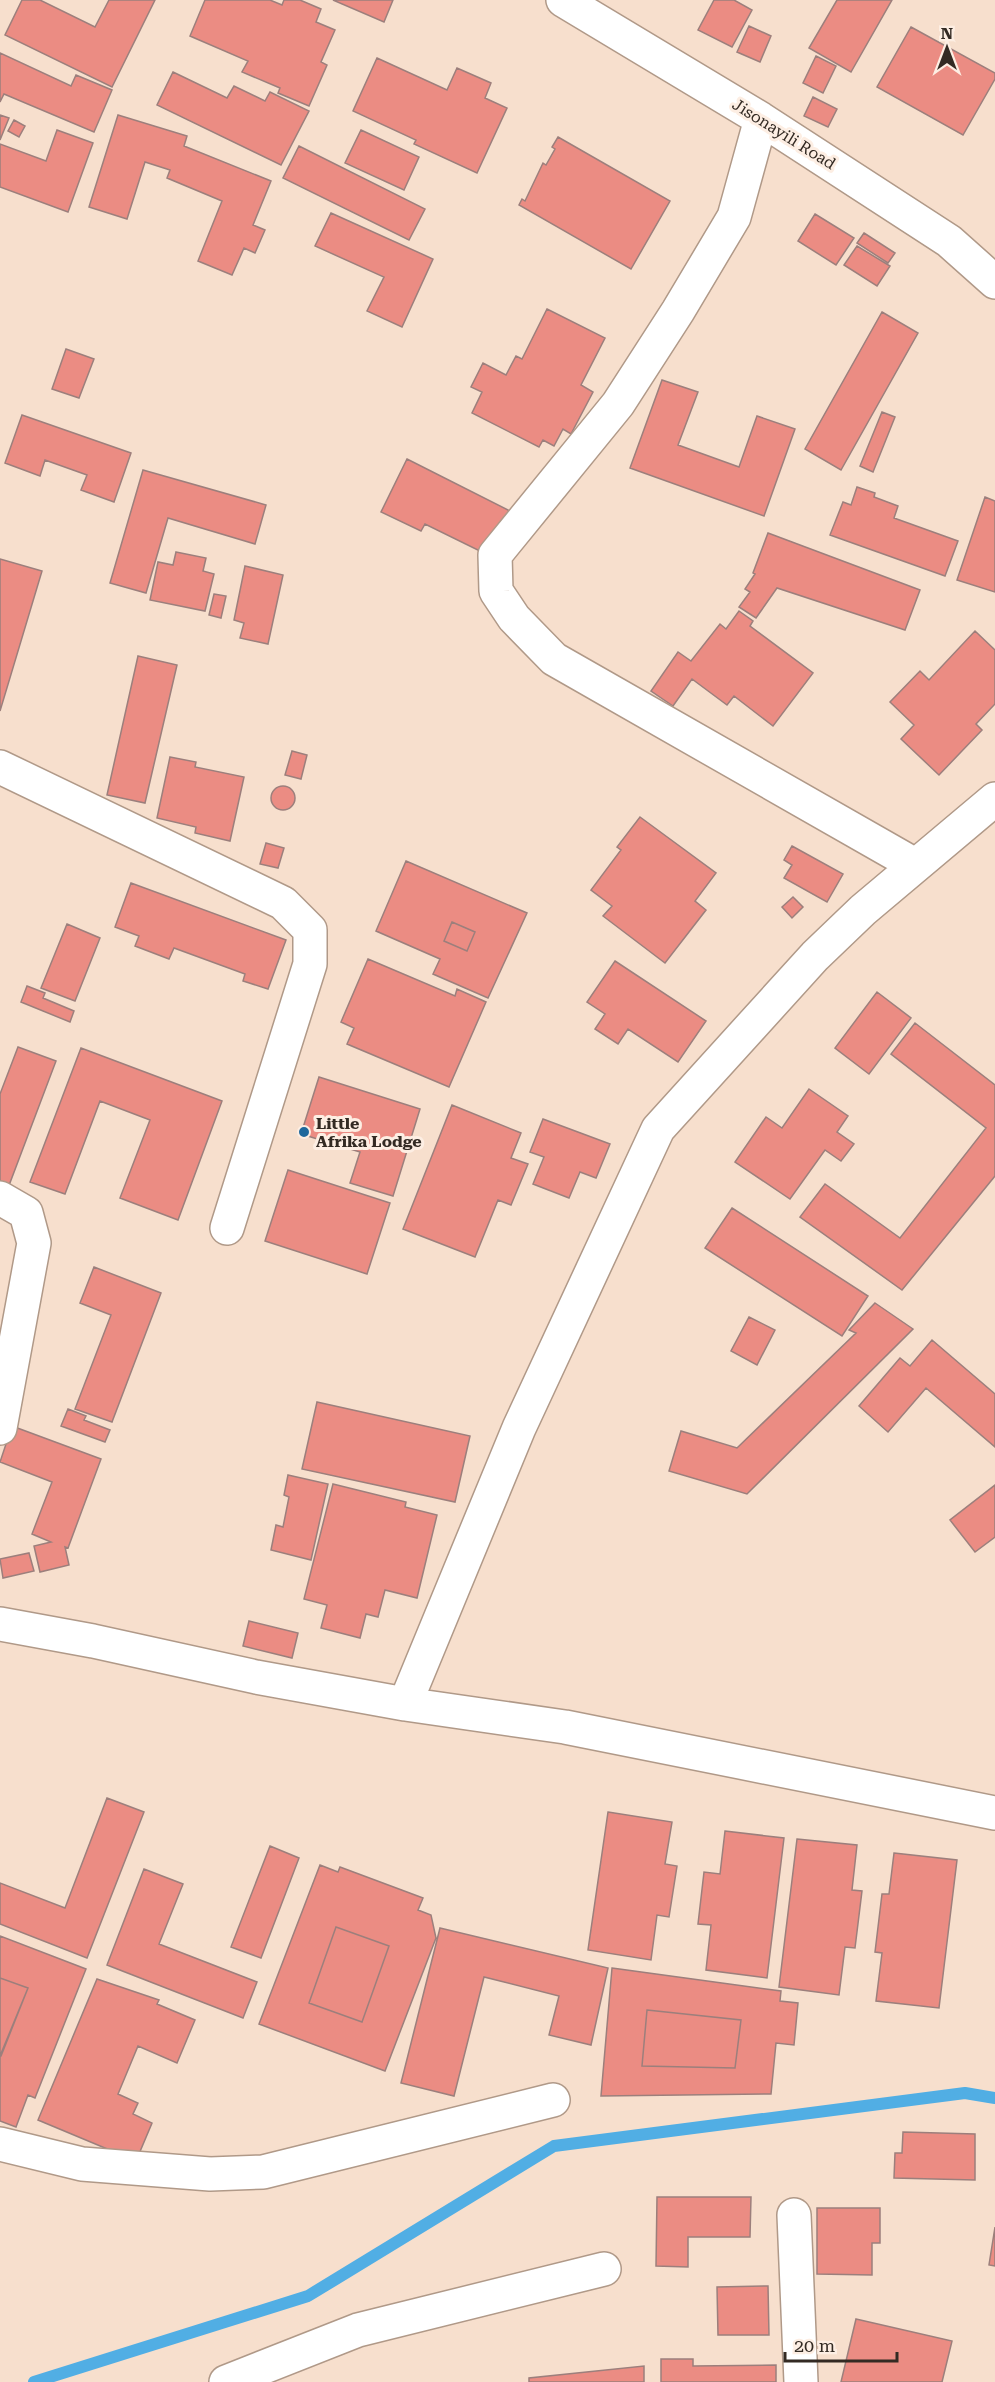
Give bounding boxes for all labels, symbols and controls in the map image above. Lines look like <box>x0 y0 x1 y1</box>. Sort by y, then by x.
north arrow <box>917 18 977 78</box>
text: N <box>941 24 953 43</box>
street label: Jisonayili Road <box>729 95 839 173</box>
place label: Little Afrika Lodge <box>316 1114 422 1151</box>
marker: Little Afrika Lodge <box>297 1125 311 1139</box>
scale bar <box>785 2325 898 2363</box>
text: 20 m <box>794 2335 835 2356</box>

